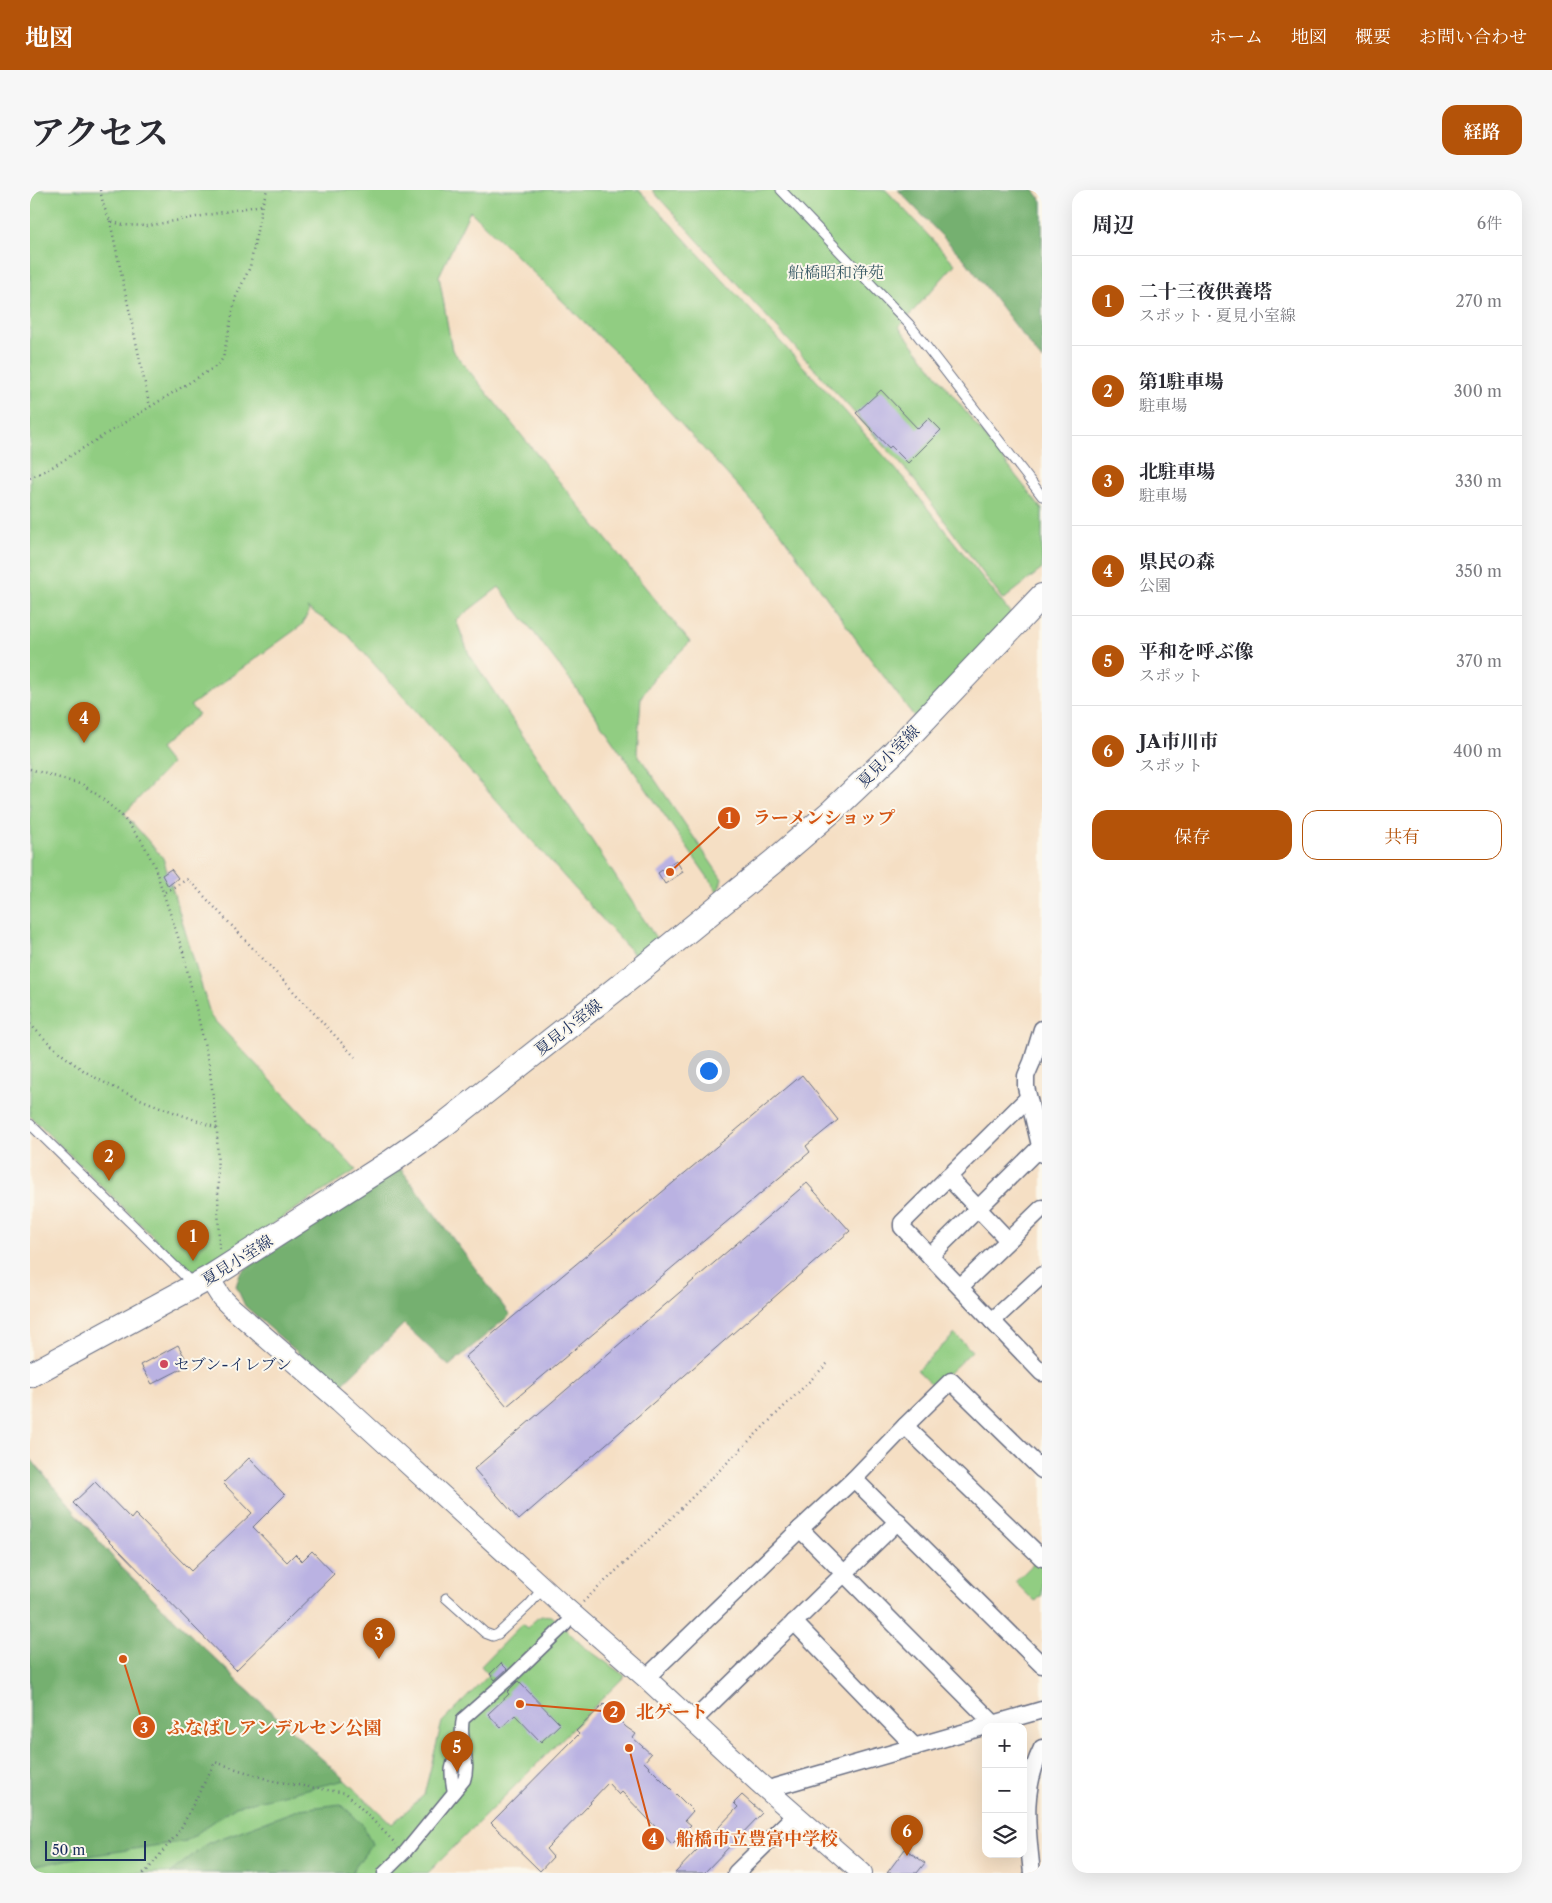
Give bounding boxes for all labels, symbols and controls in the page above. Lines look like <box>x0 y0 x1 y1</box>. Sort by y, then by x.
text: 地図 <box>25 23 73 52</box>
text: ホーム <box>1209 26 1263 48</box>
text: 地図 <box>1291 26 1327 48</box>
text: 概要 <box>1355 26 1391 48</box>
text: お問い合わせ <box>1419 26 1527 48</box>
button: 経路 <box>1442 105 1522 155</box>
text: アクセス <box>30 111 169 154</box>
text: 周辺 <box>1092 212 1134 237</box>
text: 6件 <box>1477 213 1502 233</box>
park label: 船橋昭和浄苑 <box>788 262 884 282</box>
text: 二十三夜供養塔 <box>1139 280 1272 303</box>
text: 1 <box>1104 291 1112 311</box>
text: 270 m <box>1456 291 1502 311</box>
text: スポット · 夏見小室線 <box>1139 305 1296 325</box>
text: 第1駐車場 <box>1139 370 1224 393</box>
text: 2 <box>1103 381 1113 401</box>
text: 300 m <box>1454 381 1502 401</box>
text: 駐車場 <box>1139 395 1187 415</box>
text: 北駐車場 <box>1139 460 1215 483</box>
text: 3 <box>1103 471 1113 491</box>
text: 330 m <box>1455 471 1502 491</box>
text: 駐車場 <box>1139 485 1187 505</box>
text: 県民の森 <box>1139 550 1215 573</box>
text: 4 <box>1103 561 1113 581</box>
text: 350 m <box>1455 561 1502 581</box>
text: 公園 <box>1139 575 1171 595</box>
text: 平和を呼ぶ像 <box>1139 640 1253 663</box>
text: 5 <box>1104 651 1112 671</box>
text: 370 m <box>1456 651 1502 671</box>
text: スポット <box>1139 665 1203 685</box>
pin: 4 <box>68 702 100 743</box>
street label: 夏見小室線 <box>853 721 923 791</box>
text: JA市川市 <box>1139 730 1218 753</box>
text: 6 <box>1103 741 1113 761</box>
text: 400 m <box>1453 741 1502 761</box>
text: スポット <box>1139 755 1203 775</box>
callout: ラーメンショップ <box>717 801 906 834</box>
text: ラーメンショップ <box>753 807 895 829</box>
text: 1 <box>726 808 733 827</box>
button: 保存 <box>1092 810 1292 860</box>
button: 共有 <box>1302 810 1502 860</box>
street label: 夏見小室線 <box>530 994 606 1060</box>
your location <box>696 1058 722 1084</box>
pin: 2 <box>93 1140 125 1181</box>
pin: 1 <box>177 1220 209 1261</box>
street label: 夏見小室線 <box>198 1230 276 1290</box>
place label: セブン-イレブン <box>174 1354 292 1374</box>
marker: セブン-イレブン <box>158 1358 170 1370</box>
pin: 3 <box>363 1618 395 1659</box>
callout: 北ゲート <box>601 1695 718 1728</box>
text: 北ゲート <box>636 1701 708 1723</box>
text: 2 <box>610 1702 619 1721</box>
callout: ふなばしアンデルセン公園 <box>131 1711 392 1744</box>
text: ふなばしアンデルセン公園 <box>167 1717 381 1739</box>
text: 3 <box>140 1718 148 1737</box>
map controls <box>982 1723 1027 1858</box>
button: + <box>982 1723 1027 1768</box>
pin: 5 <box>441 1731 473 1772</box>
button: − <box>982 1768 1027 1813</box>
button: layers <box>982 1813 1027 1858</box>
pin: 6 <box>891 1815 923 1856</box>
callout: 船橋市立豊富中学校 <box>641 1823 848 1856</box>
text: 船橋市立豊富中学校 <box>676 1828 838 1850</box>
text: 4 <box>649 1829 658 1848</box>
scale bar <box>45 1838 146 1861</box>
text: 50 m <box>52 1841 85 1859</box>

